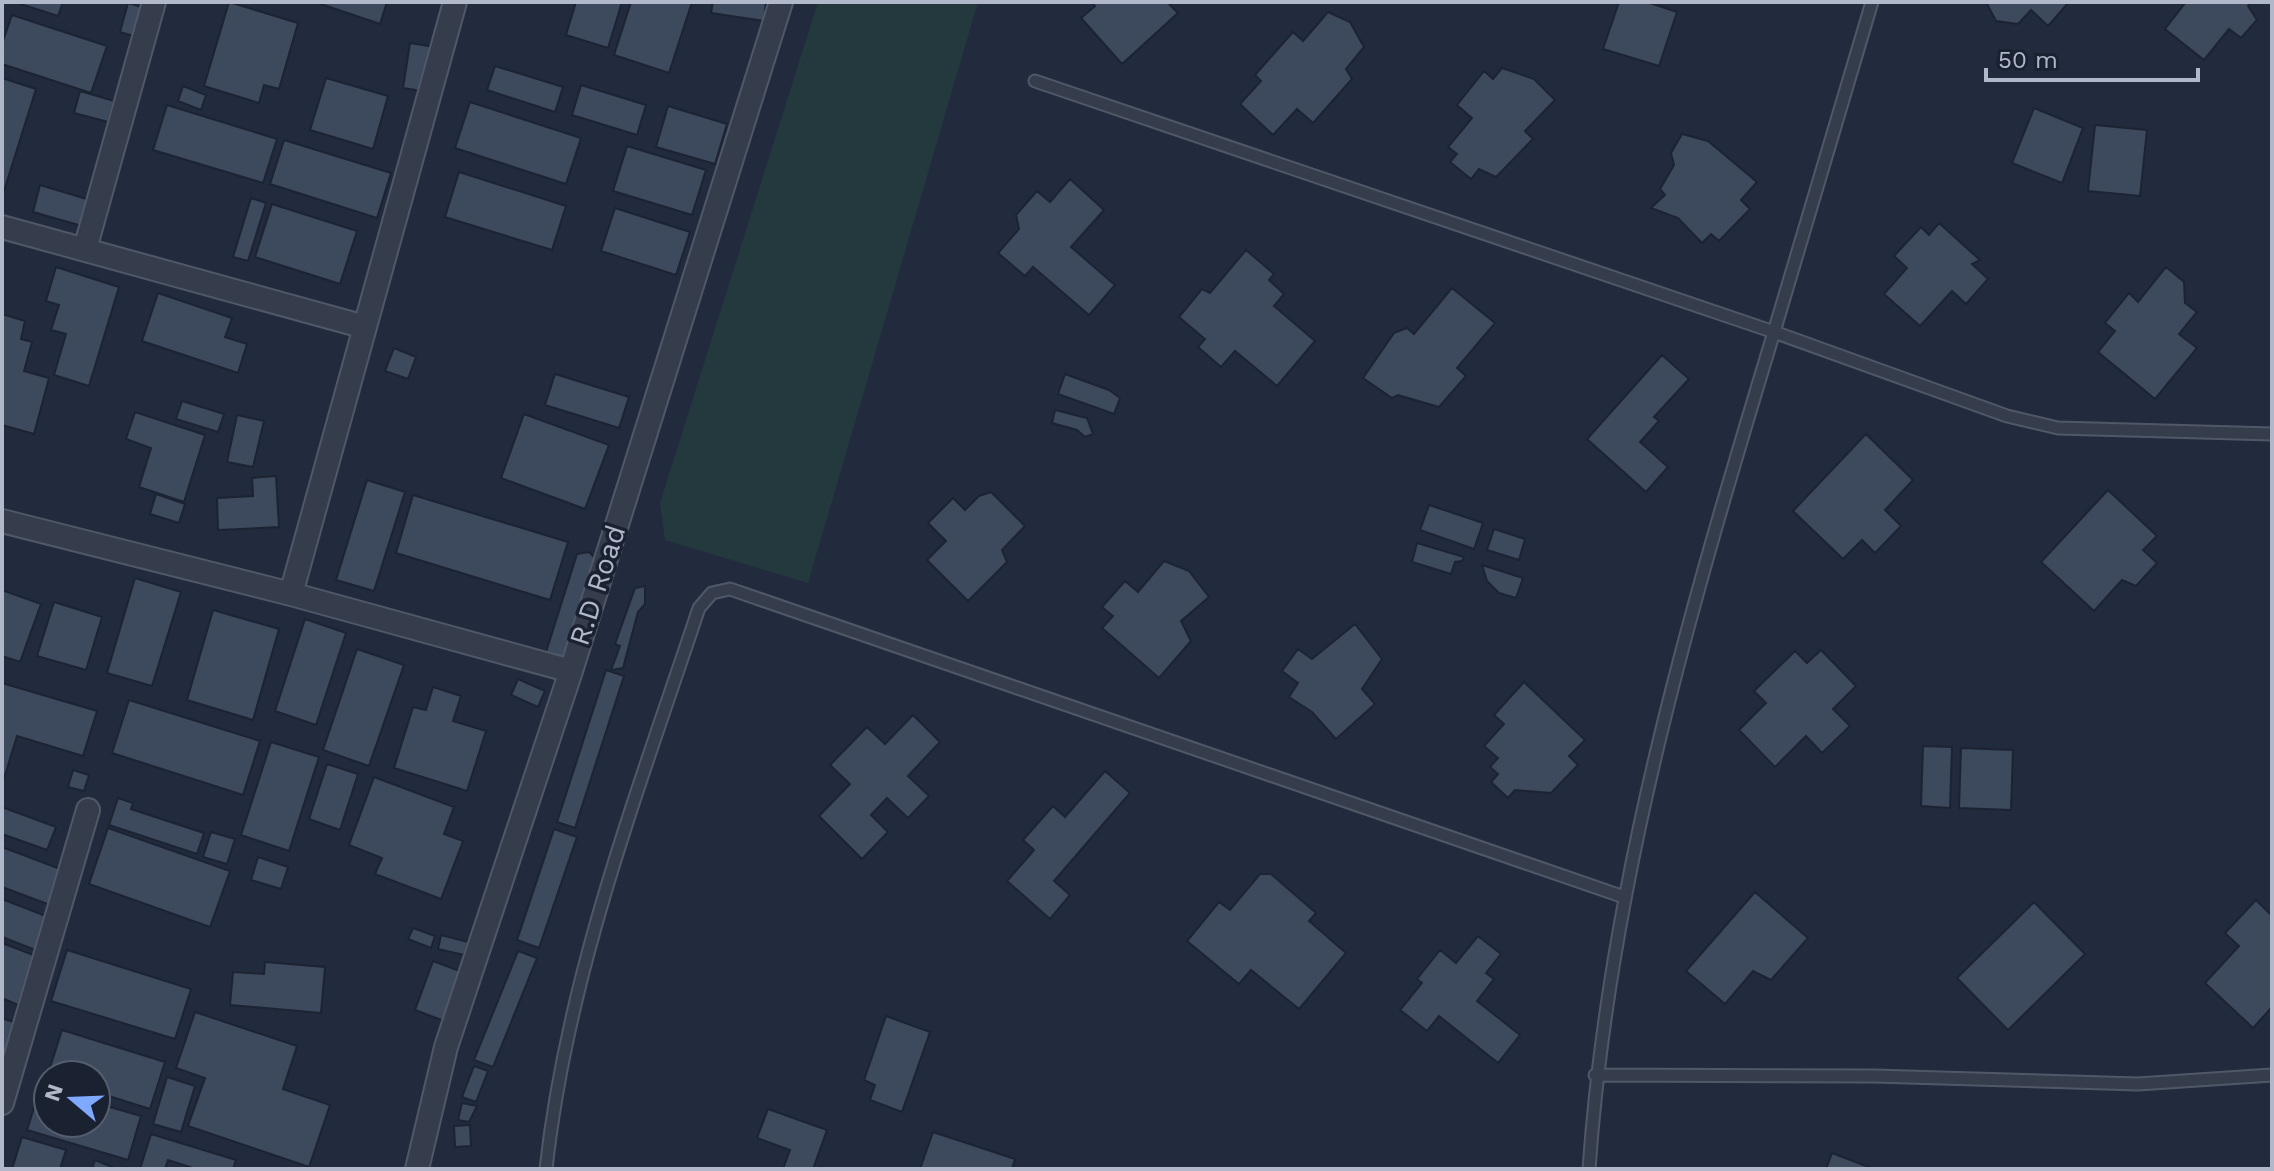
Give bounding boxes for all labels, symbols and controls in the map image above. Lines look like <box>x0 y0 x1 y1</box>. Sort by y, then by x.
scale bar <box>1986 32 2198 82</box>
text: 50 m <box>1998 46 2058 74</box>
street label: R.D Road <box>563 521 632 649</box>
north arrow <box>32 1059 112 1139</box>
text: N <box>39 1081 68 1104</box>

